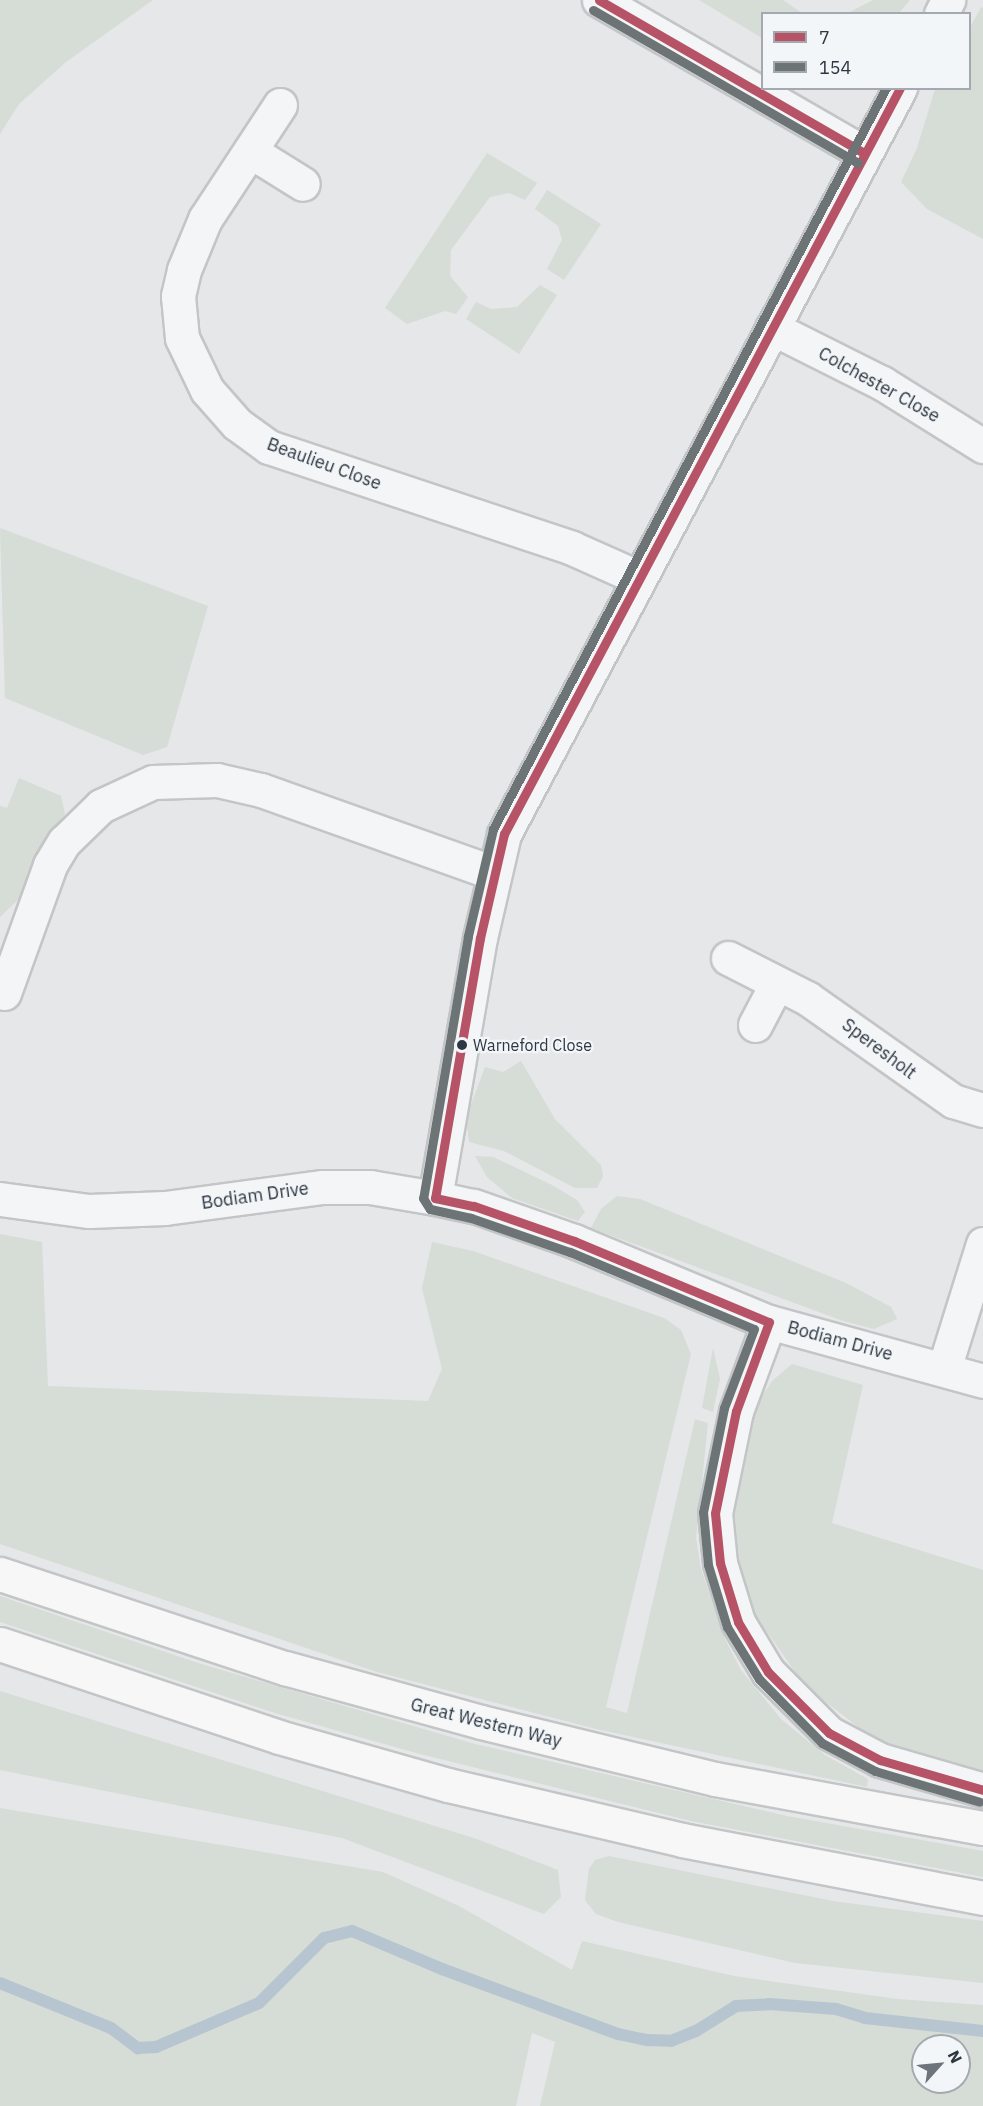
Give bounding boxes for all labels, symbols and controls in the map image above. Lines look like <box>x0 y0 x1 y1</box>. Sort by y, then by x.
legend <box>761 12 971 90</box>
text: 7 <box>819 26 830 49</box>
text: 154 <box>819 56 851 79</box>
street label: Colchester Close <box>814 343 944 427</box>
street label: Beaulieu Close <box>264 433 384 495</box>
street label: Speresholt <box>838 1014 920 1084</box>
place label: Warneford Close <box>473 1035 592 1055</box>
marker: Warneford Close <box>456 1039 468 1051</box>
street label: Bodiam Drive <box>200 1178 310 1214</box>
street label: Bodiam Drive <box>785 1317 895 1365</box>
street label: Great Western Way <box>408 1694 564 1752</box>
north arrow <box>911 2034 971 2094</box>
text: N <box>944 2047 967 2066</box>

